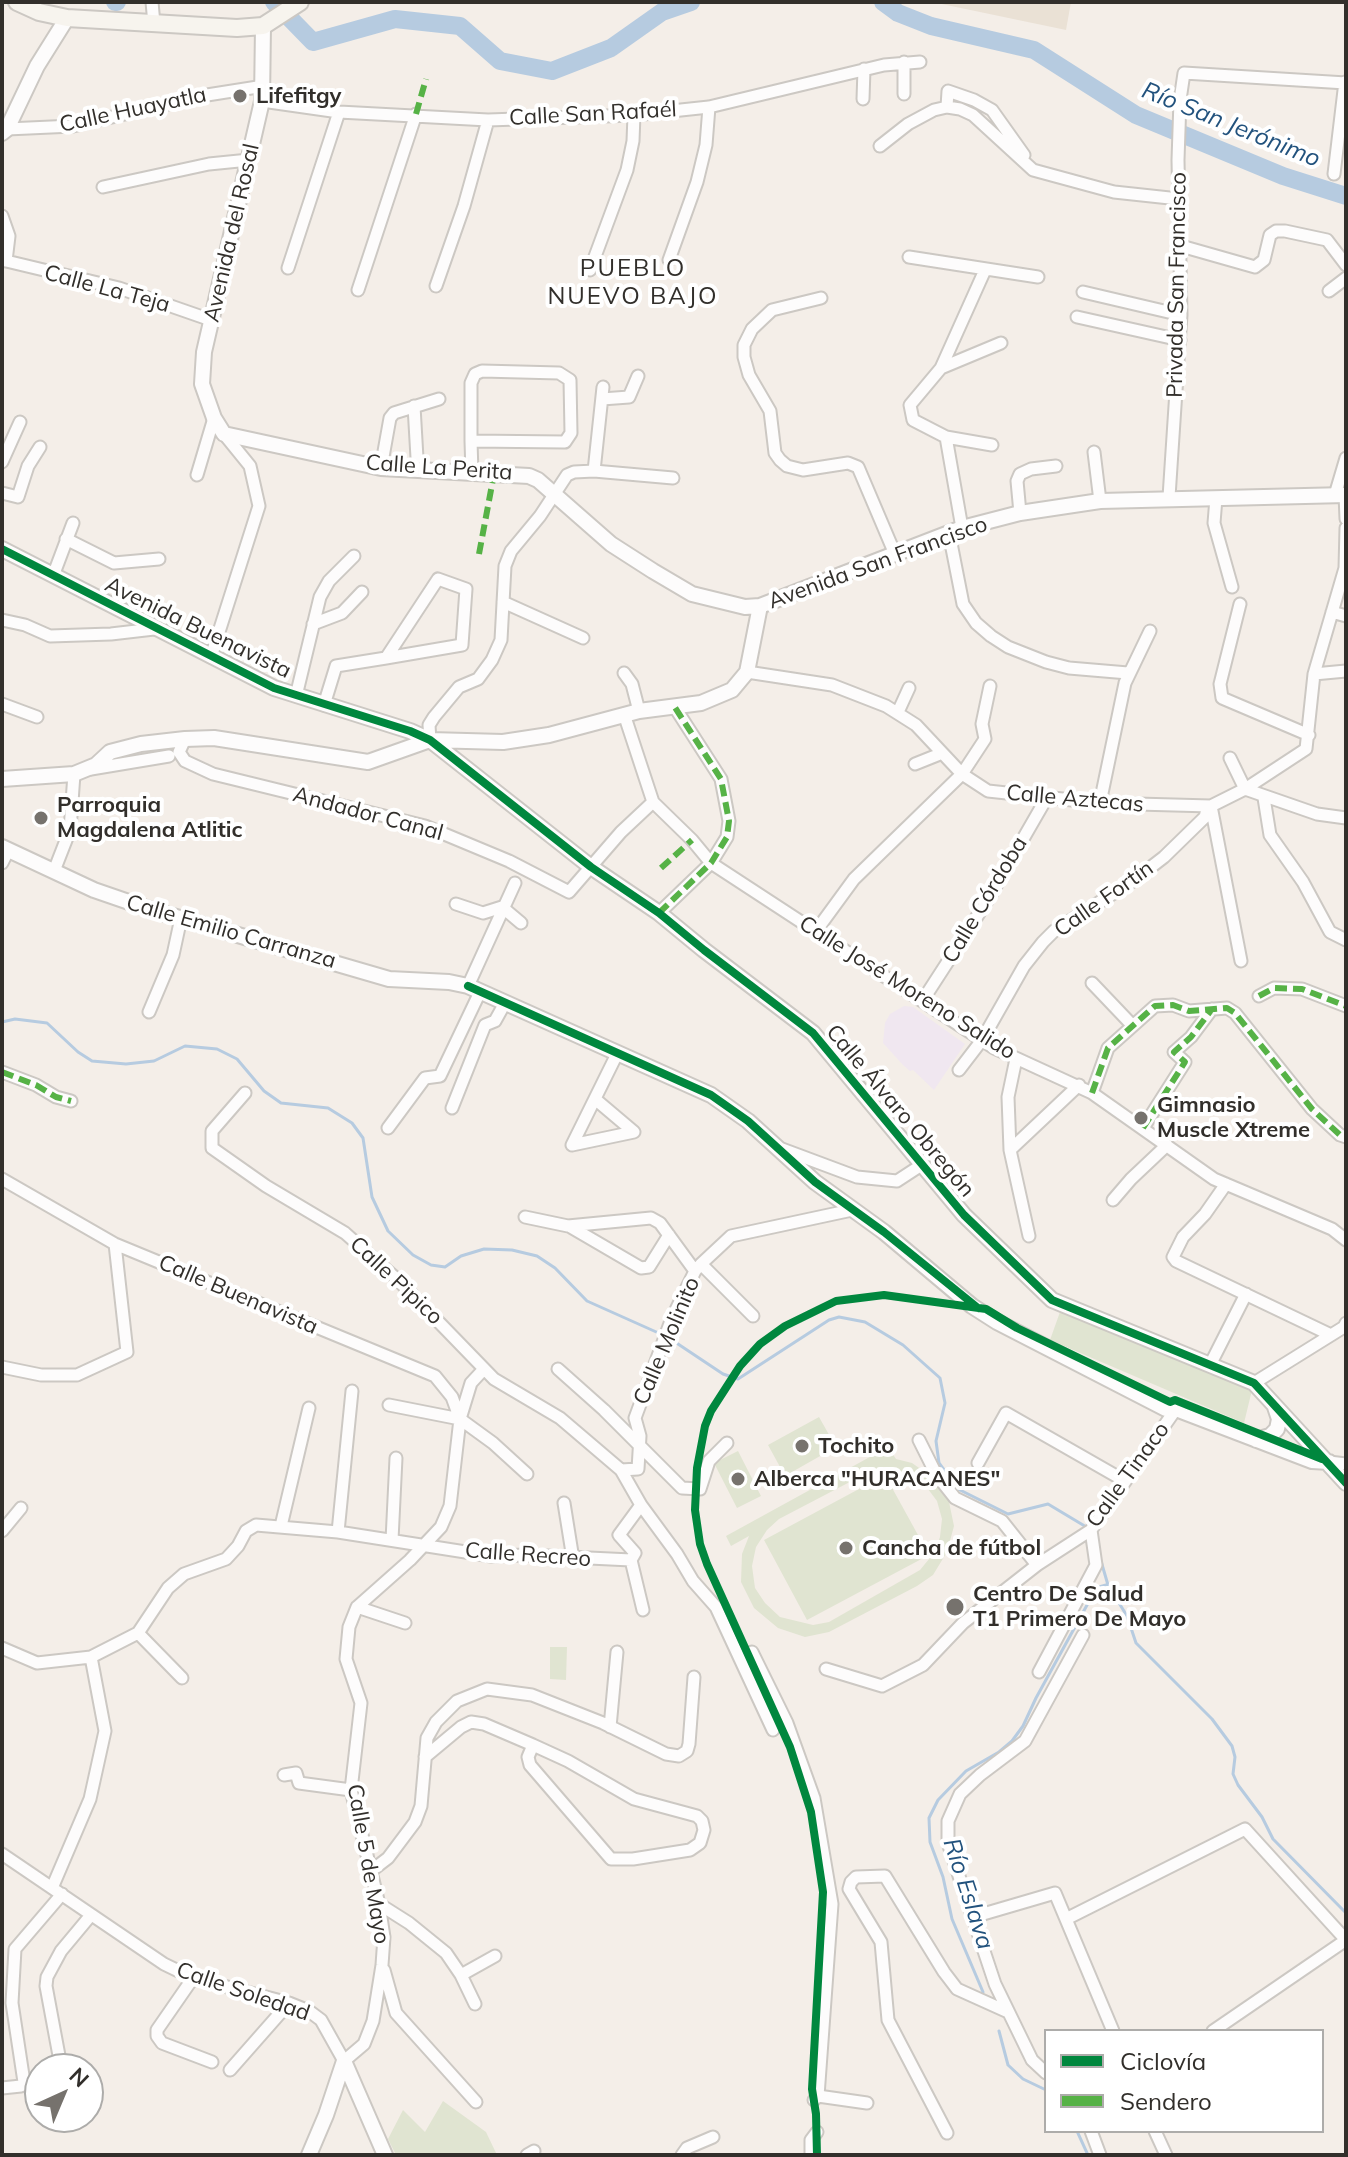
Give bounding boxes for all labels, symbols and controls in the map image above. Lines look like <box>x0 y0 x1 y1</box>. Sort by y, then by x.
water label: Río San Jerónimo <box>1138 76 1324 174</box>
street label: Calle Huayatla <box>57 82 209 138</box>
place label: Lifefitgy <box>256 83 342 109</box>
marker: Lifefitgy <box>231 87 249 105</box>
street label: Calle San Rafaél <box>509 96 677 132</box>
street label: Avenida del Rosal <box>199 141 265 325</box>
street label: Privada San Francisco <box>1162 172 1192 398</box>
district label: PUEBLO NUEVO BAJO <box>547 255 719 311</box>
street label: Calle La Teja <box>41 260 173 318</box>
street label: Calle La Perita <box>365 450 513 486</box>
street label: Avenida San Francisco <box>765 511 991 615</box>
street label: Avenida Buenavista <box>101 572 295 684</box>
street label: Calle Aztecas <box>1005 780 1145 818</box>
street label: Andador Canal <box>290 781 446 847</box>
place label: Parroquia Magdalena Atlitic <box>57 792 243 844</box>
marker: Parroquia Magdalena Atlitic <box>32 809 50 827</box>
street label: Calle Córdoba <box>937 832 1033 968</box>
street label: Calle Fortín <box>1049 855 1159 943</box>
street label: Calle Emilio Carranza <box>123 889 339 975</box>
street label: Calle José Moreno Salido <box>794 911 1020 1065</box>
street label: Calle Álvaro Obregón <box>820 1019 980 1203</box>
place label: Gimnasio Muscle Xtreme <box>1157 1092 1310 1144</box>
marker: Gimnasio Muscle Xtreme <box>1132 1109 1150 1127</box>
street label: Calle Pipico <box>344 1231 448 1331</box>
street label: Calle Buenavista <box>154 1250 322 1340</box>
street label: Calle Molinito <box>628 1273 706 1409</box>
street label: Calle Tinaco <box>1081 1417 1175 1533</box>
place label: Tochito <box>818 1433 894 1459</box>
marker: Tochito <box>793 1437 811 1455</box>
place label: Alberca "HURACANES" <box>754 1466 1000 1492</box>
marker: Alberca "HURACANES" <box>729 1470 747 1488</box>
place label: Cancha de fútbol <box>862 1535 1041 1561</box>
street label: Calle Recreo <box>464 1537 592 1573</box>
marker: Cancha de fútbol <box>837 1539 855 1557</box>
place label: Centro De Salud T1 Primero De Mayo <box>973 1581 1186 1632</box>
marker: Centro De Salud T1 Primero De Mayo <box>944 1596 966 1618</box>
street label: Calle 5 de Mayo <box>341 1782 395 1946</box>
water label: Río Eslava <box>937 1835 999 1953</box>
street label: Calle Soledad <box>173 1957 313 2027</box>
legend <box>1044 2029 1324 2133</box>
text: Ciclovía <box>1120 2046 1206 2076</box>
north arrow <box>24 2053 104 2133</box>
text: N <box>64 2061 95 2093</box>
text: Sendero <box>1120 2086 1212 2116</box>

